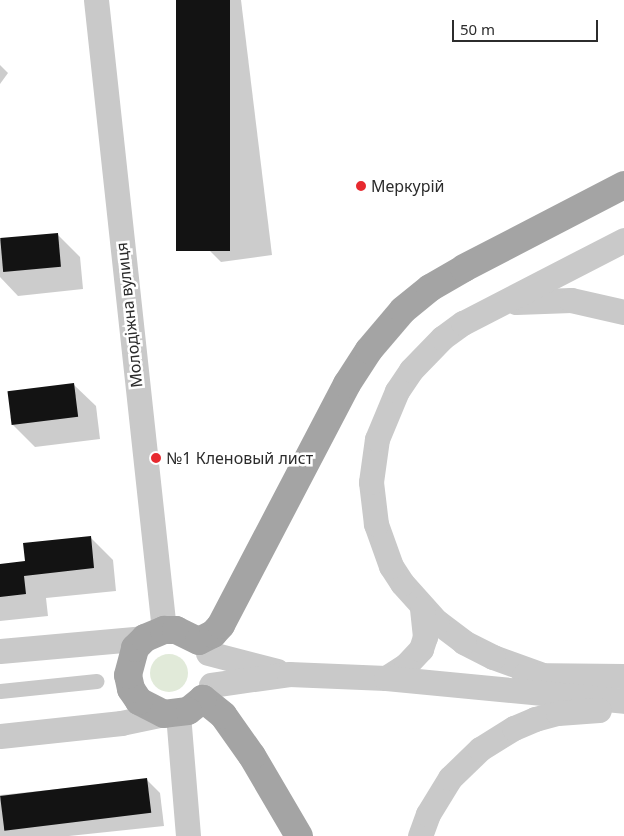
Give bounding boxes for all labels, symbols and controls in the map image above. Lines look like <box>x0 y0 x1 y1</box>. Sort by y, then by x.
scale bar <box>454 10 600 42</box>
text: 50 m <box>460 19 495 39</box>
place label: Меркурій <box>371 176 444 196</box>
marker: Меркурій <box>355 180 367 192</box>
street label: Молодіжна вулиця <box>112 241 146 389</box>
place label: №1 Кленовый лист <box>166 448 313 468</box>
marker: №1 Кленовый лист <box>150 452 162 464</box>

